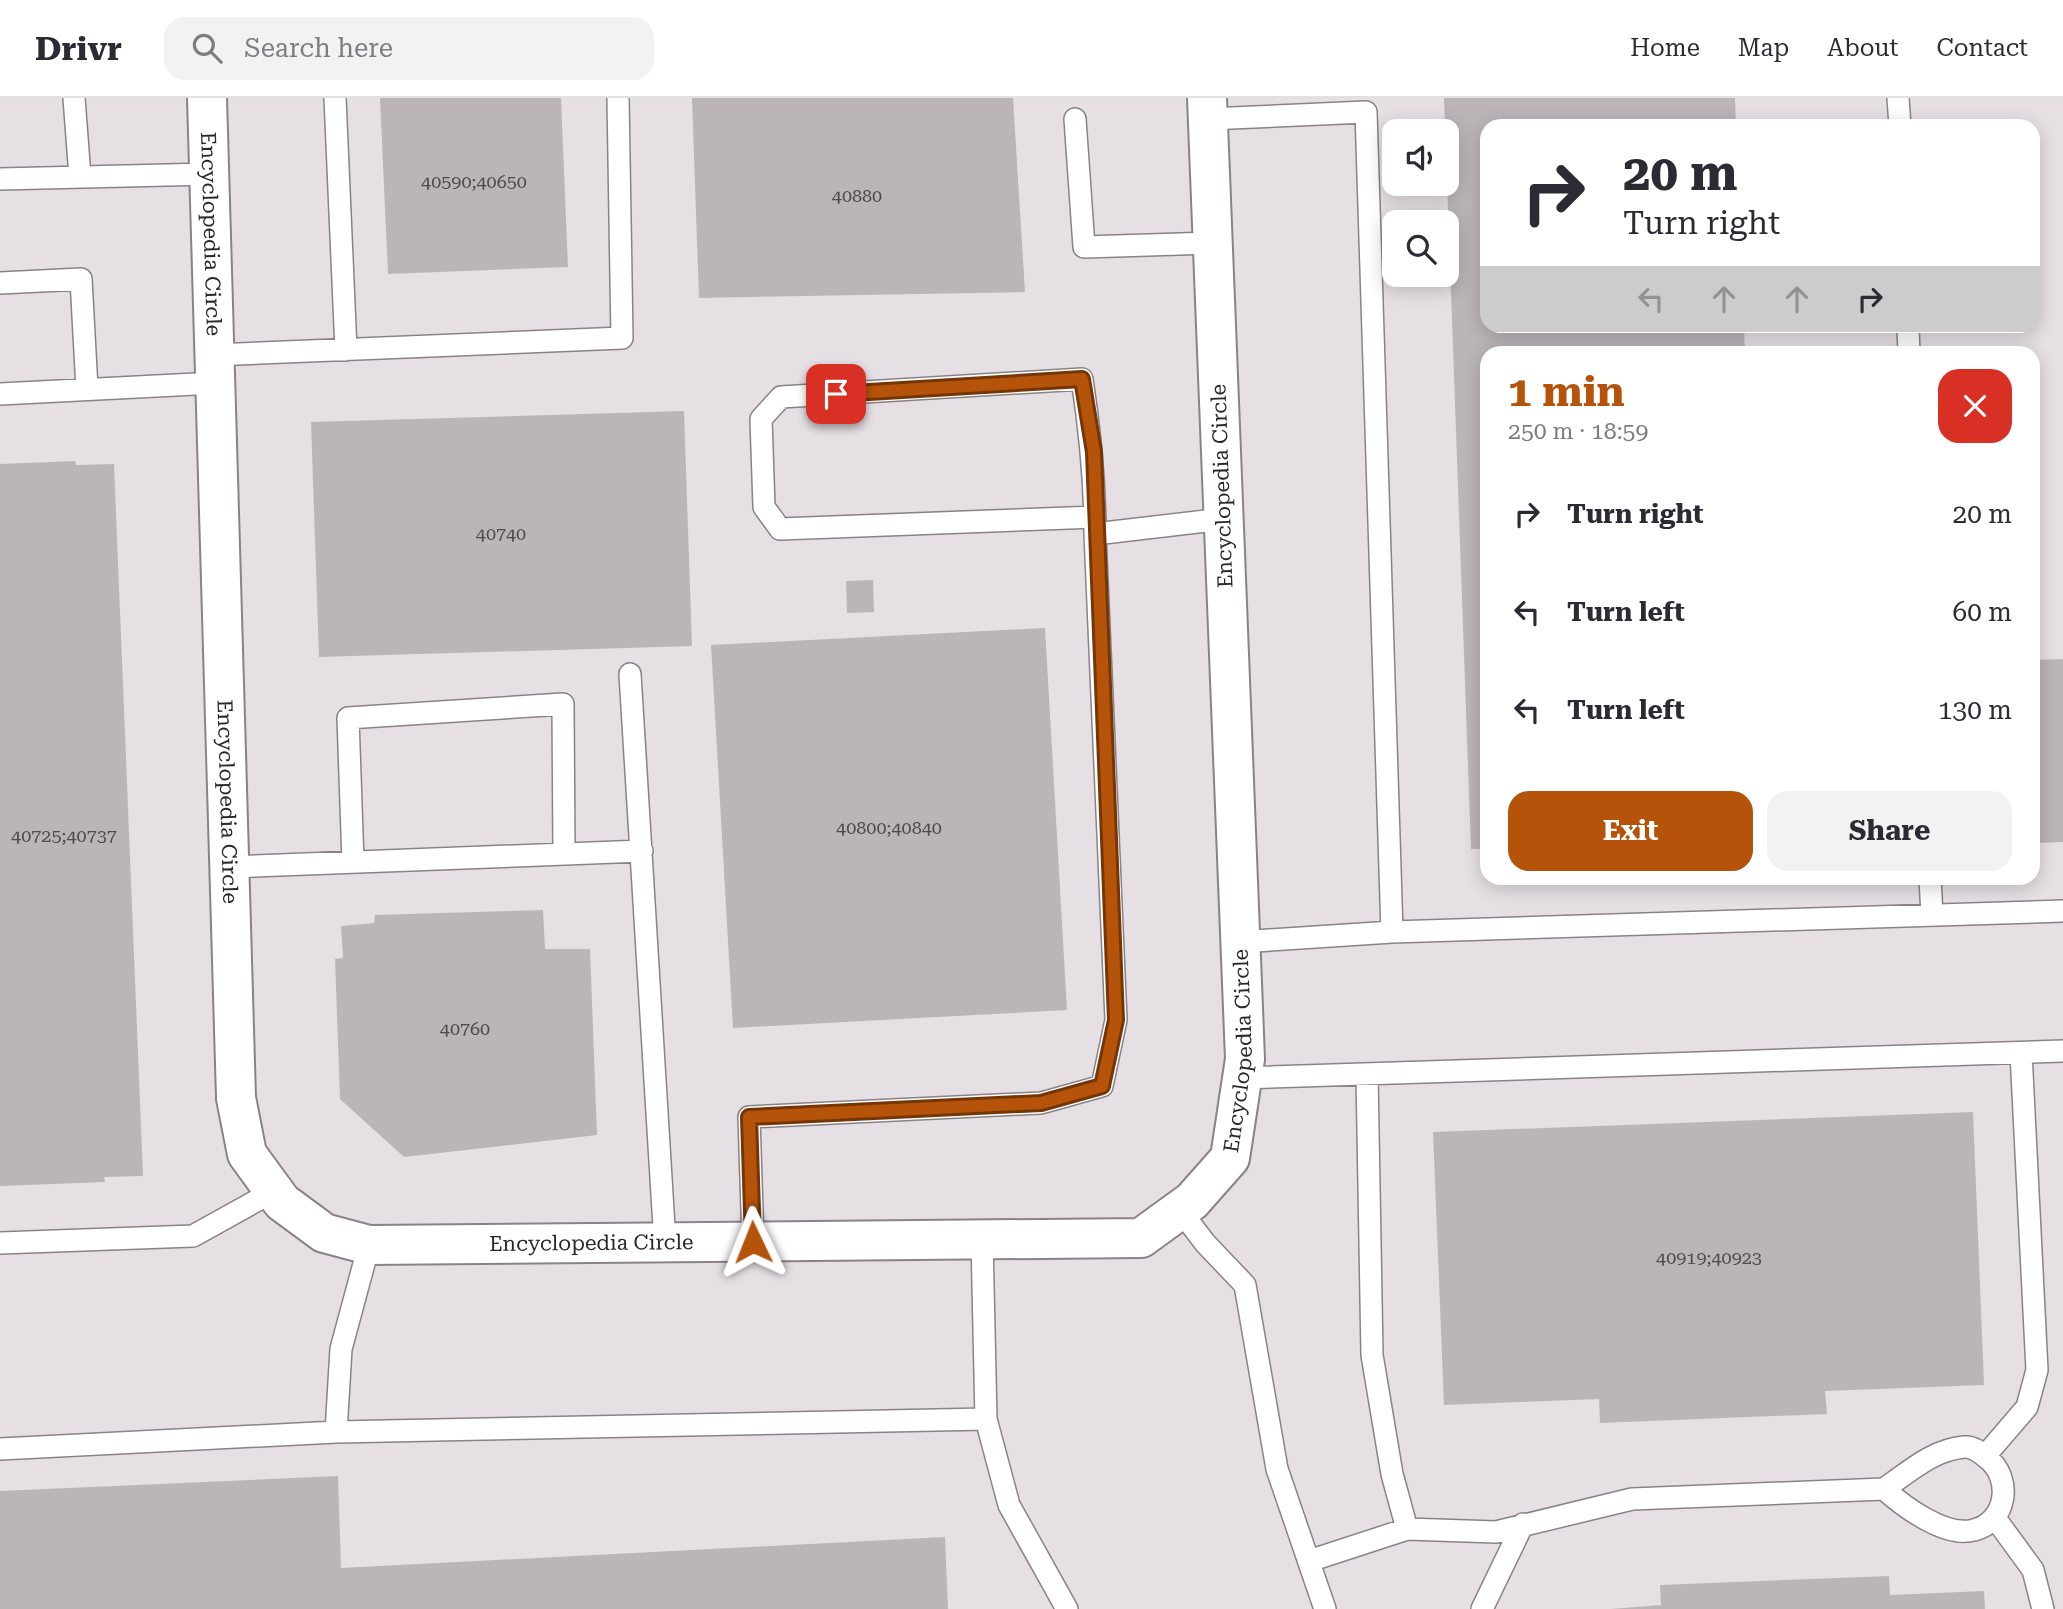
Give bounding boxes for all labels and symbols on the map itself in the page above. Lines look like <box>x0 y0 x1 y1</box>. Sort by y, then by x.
street label: Encyclopedia Circle <box>196 131 226 336</box>
house number: 40590;40650 <box>421 171 527 192</box>
house number: 40880 <box>832 185 882 206</box>
pin <box>806 364 866 424</box>
street label: Encyclopedia Circle <box>1206 383 1238 589</box>
house number: 40740 <box>476 523 526 544</box>
street label: Encyclopedia Circle <box>212 699 242 904</box>
house number: 40800;40840 <box>836 817 942 838</box>
house number: 40725;40737 <box>11 825 117 846</box>
street label: Encyclopedia Circle <box>1219 949 1257 1154</box>
house number: 40760 <box>440 1018 490 1039</box>
position arrow <box>716 1205 790 1279</box>
street label: Encyclopedia Circle <box>489 1230 694 1256</box>
house number: 40919;40923 <box>1656 1247 1762 1268</box>

